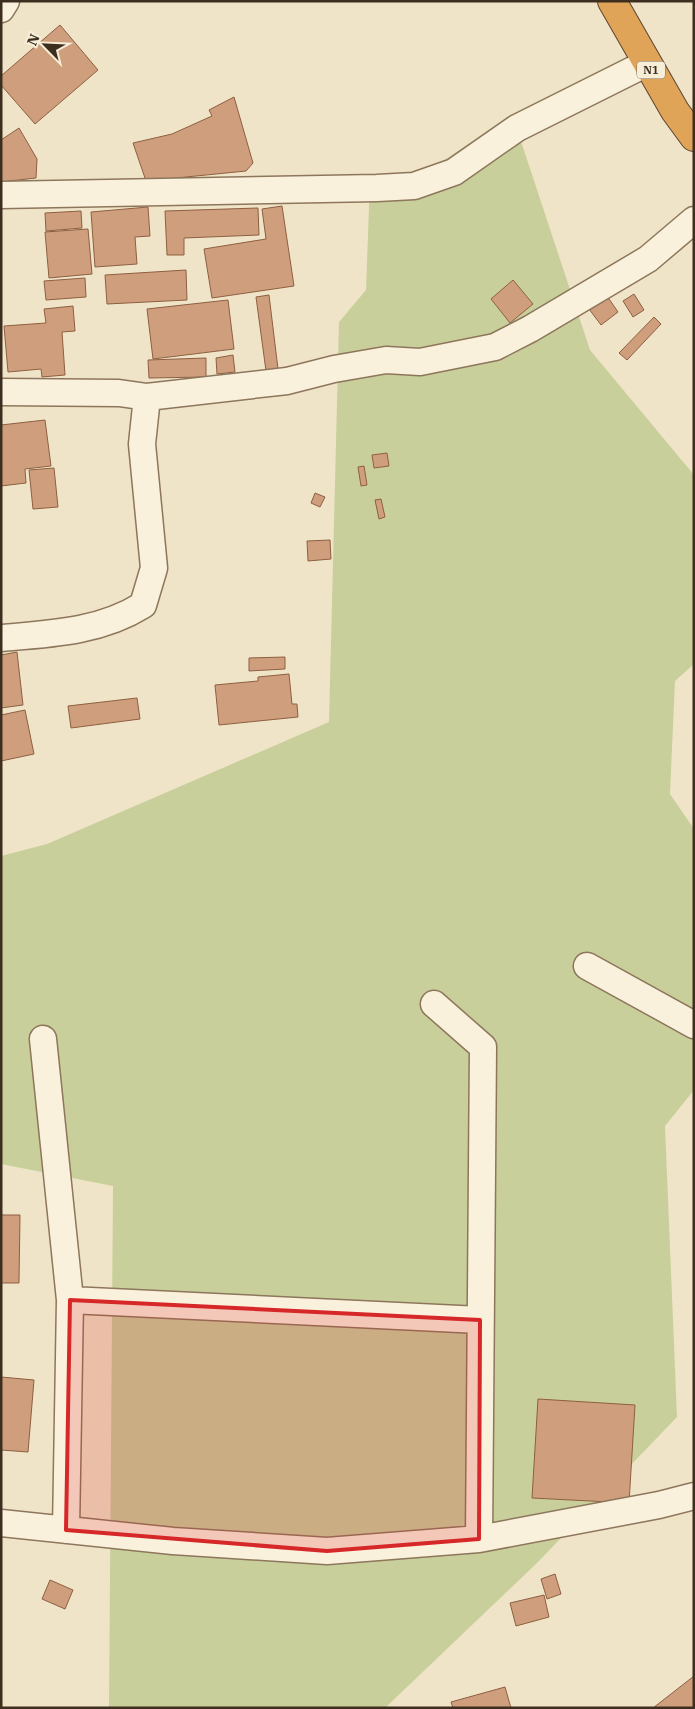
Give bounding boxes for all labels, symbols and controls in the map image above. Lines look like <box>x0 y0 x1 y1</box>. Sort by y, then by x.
north arrow <box>20 20 70 70</box>
text: N <box>23 31 44 48</box>
road number: N1 <box>637 62 665 78</box>

